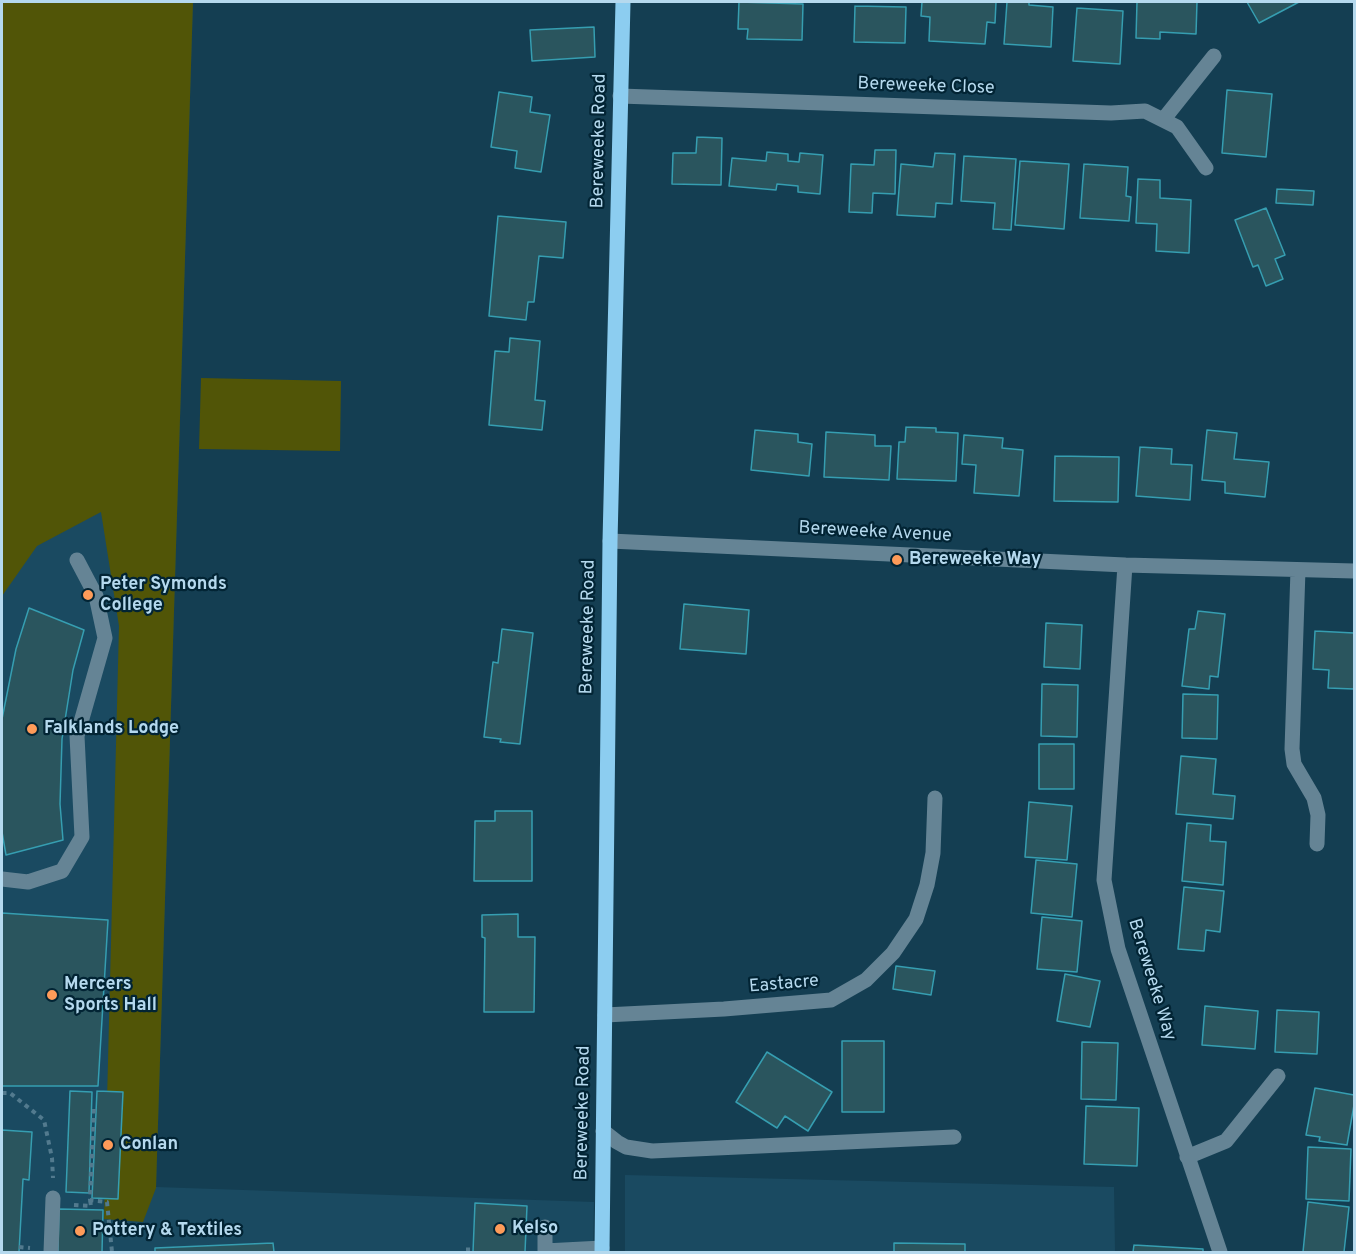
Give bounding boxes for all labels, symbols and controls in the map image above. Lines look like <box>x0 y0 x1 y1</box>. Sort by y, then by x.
street label: Bereweeke Road <box>588 73 612 209</box>
street label: Bereweeke Close <box>857 74 995 100</box>
street label: Bereweeke Avenue <box>798 518 952 548</box>
place label: Bereweeke Way <box>909 549 1041 571</box>
marker: Bereweeke Way <box>890 553 904 567</box>
street label: Bereweeke Road <box>577 559 601 695</box>
place label: Peter Symonds College <box>100 574 227 616</box>
marker: Peter Symonds College <box>81 588 95 602</box>
place label: Falklands Lodge <box>44 718 179 740</box>
marker: Falklands Lodge <box>25 722 39 736</box>
street label: Bereweeke Way <box>1122 916 1180 1044</box>
street label: Eastacre <box>748 971 820 999</box>
place label: Mercers Sports Hall <box>64 974 157 1016</box>
marker: Mercers Sports Hall <box>45 988 59 1002</box>
street label: Bereweeke Road <box>572 1045 596 1181</box>
place label: Conlan <box>120 1134 178 1156</box>
marker: Conlan <box>101 1138 115 1152</box>
place label: Kelso <box>512 1218 558 1240</box>
place label: Pottery & Textiles <box>92 1220 242 1242</box>
marker: Kelso <box>493 1222 507 1236</box>
marker: Pottery & Textiles <box>73 1224 87 1238</box>

